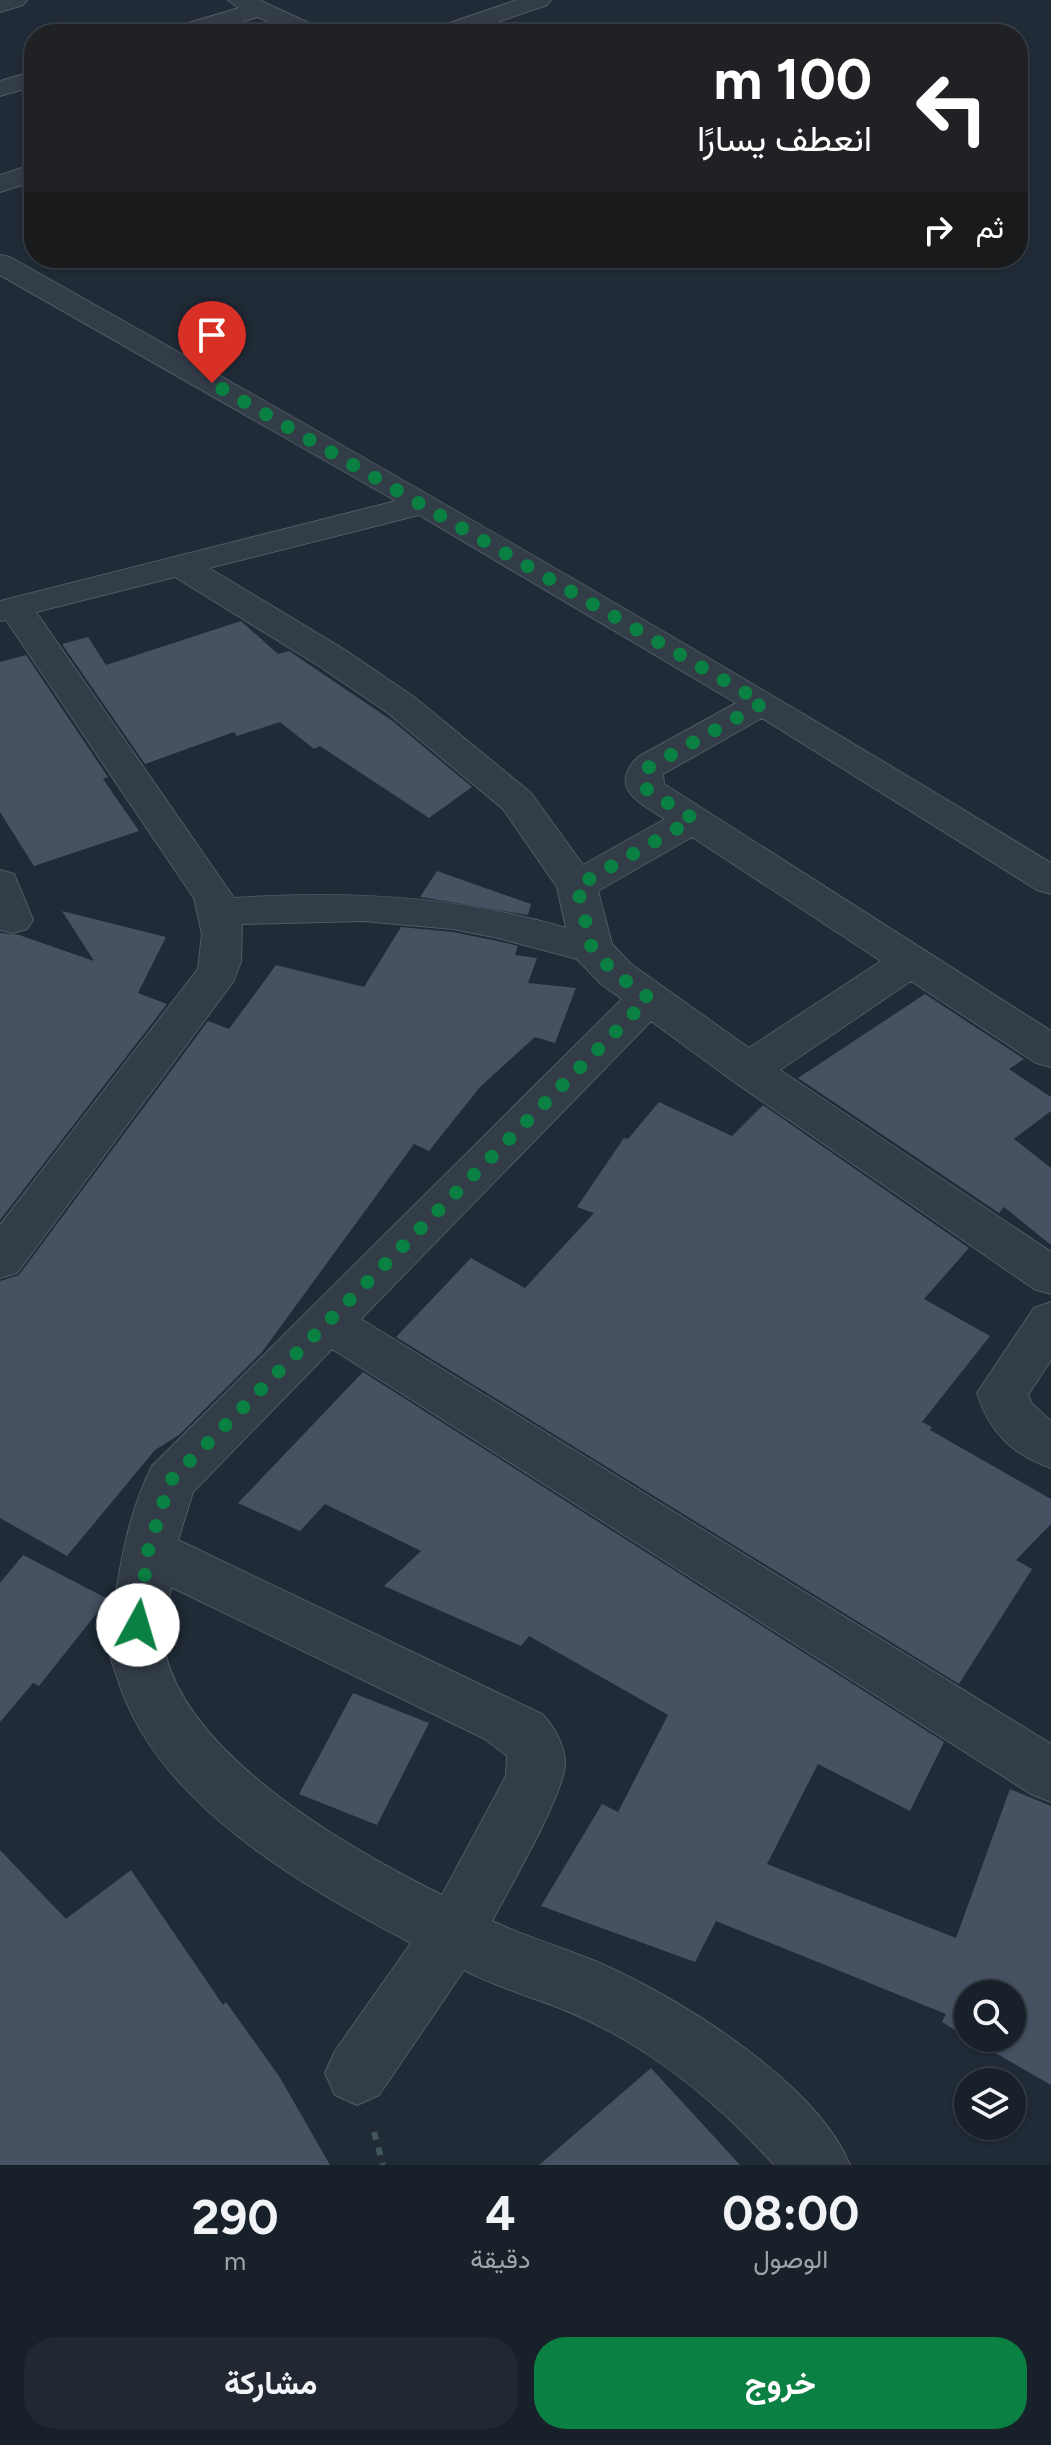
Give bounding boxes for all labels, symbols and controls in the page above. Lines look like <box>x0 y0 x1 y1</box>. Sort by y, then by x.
text: 100 m <box>714 46 872 113</box>
icon: left <box>900 56 1004 160</box>
text: انعطف يسارًا <box>697 117 872 160</box>
icon: right <box>916 208 960 252</box>
text: ثم <box>976 209 1004 246</box>
pin <box>178 301 246 383</box>
icon: arrive <box>190 313 234 357</box>
position arrow <box>96 1583 180 1667</box>
map controls <box>954 1980 1026 2140</box>
button: search <box>954 1980 1026 2052</box>
button: layers <box>954 2068 1026 2140</box>
text: 4 <box>485 2184 516 2242</box>
text: 08:00 <box>722 2184 859 2242</box>
text: 290 <box>192 2188 279 2246</box>
text: دقيقة <box>470 2243 530 2275</box>
text: الوصول <box>753 2243 828 2275</box>
text: m <box>224 2245 246 2277</box>
button: مشاركة <box>24 2337 518 2429</box>
button: خروج <box>534 2337 1027 2429</box>

